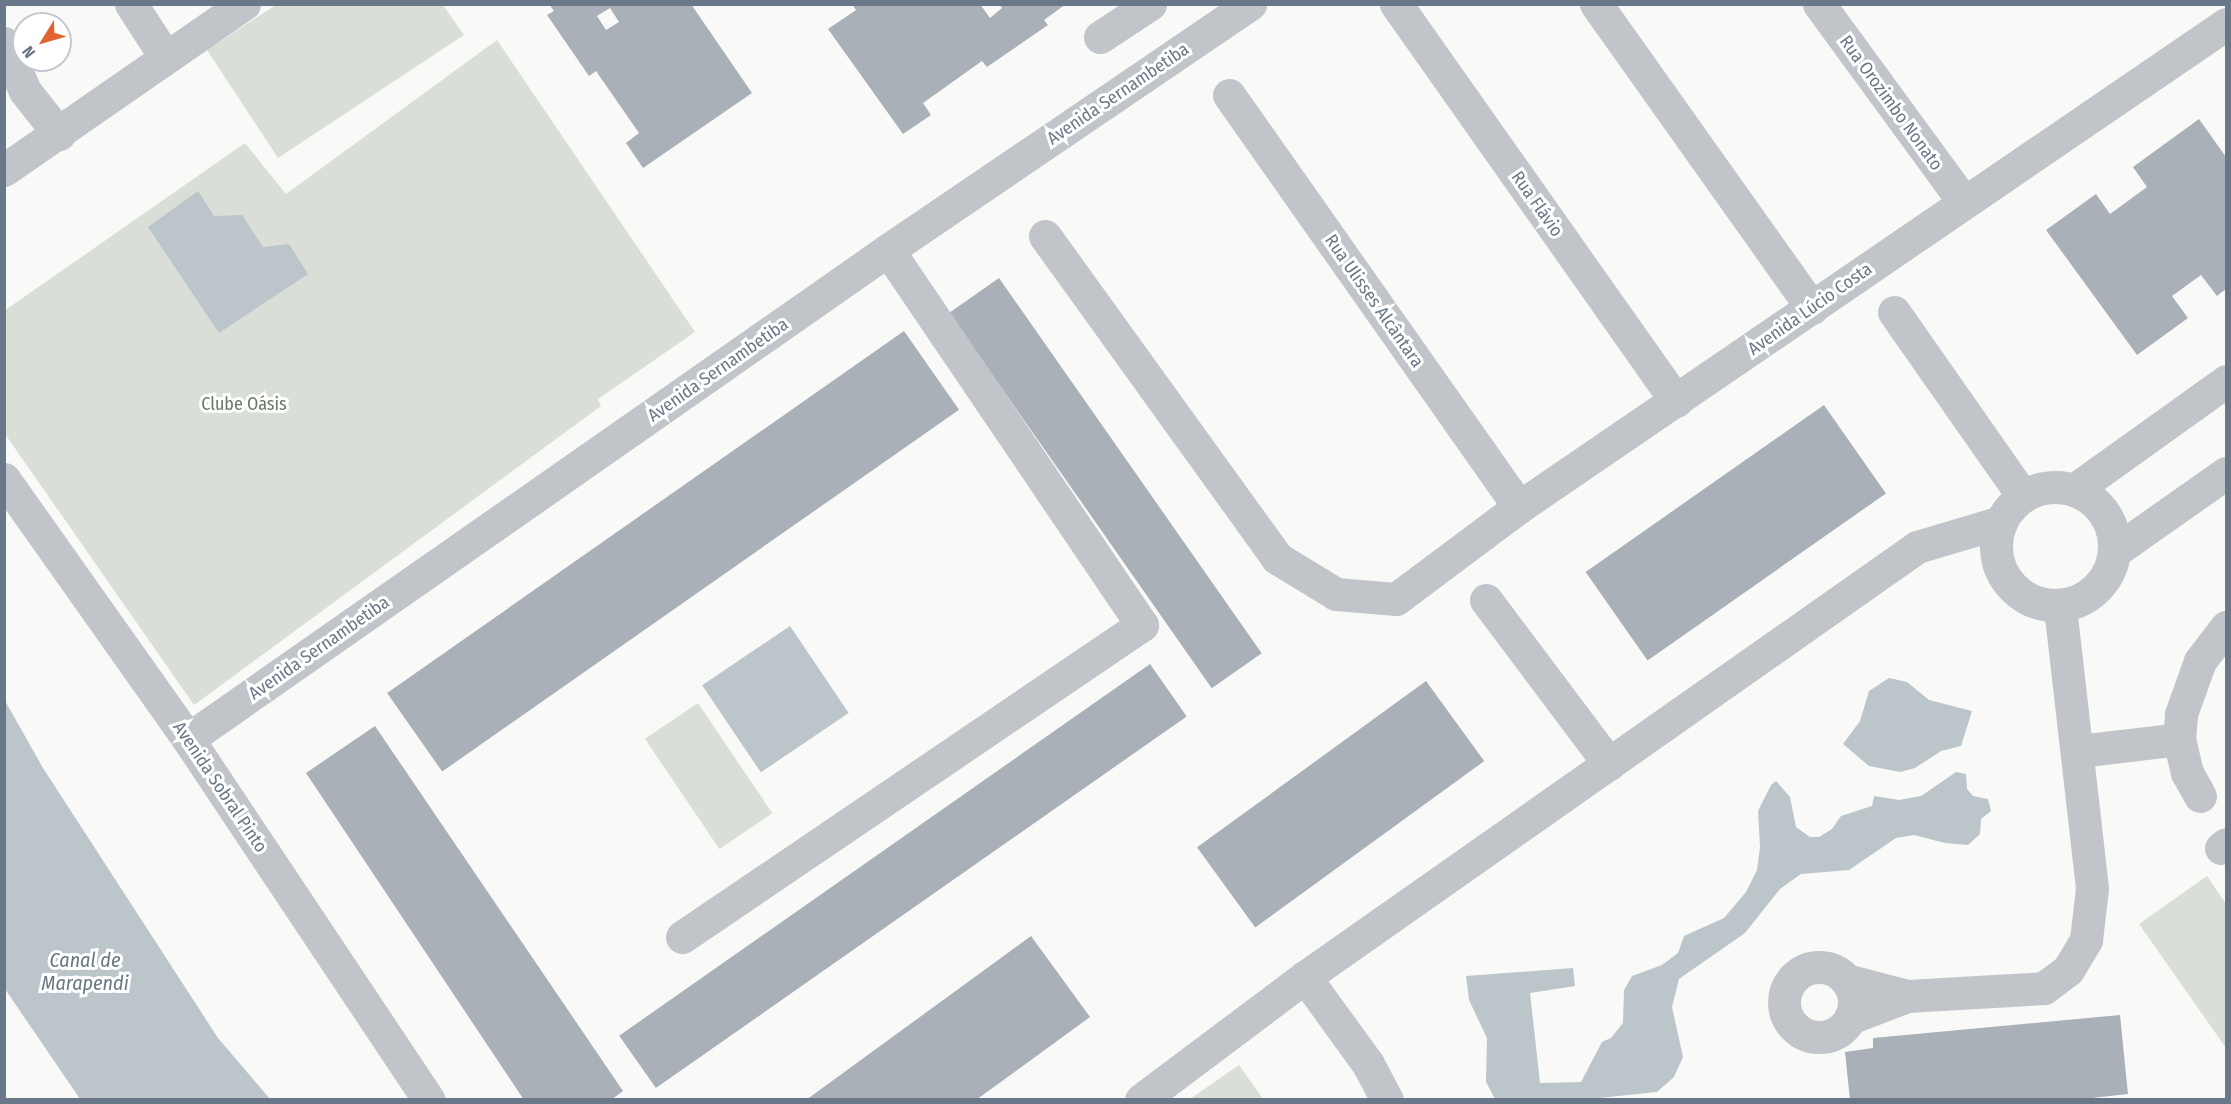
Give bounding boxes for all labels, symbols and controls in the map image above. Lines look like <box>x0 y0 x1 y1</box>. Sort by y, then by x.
north arrow <box>12 12 72 72</box>
street label: Rua Orozimbo Nonato <box>1835 31 1947 175</box>
street label: Avenida Sernambetiba <box>1043 39 1193 149</box>
text: N <box>18 42 39 61</box>
street label: Rua Flávio <box>1507 167 1567 241</box>
street label: Rua Ulisses Alcântara <box>1320 230 1428 372</box>
street label: Avenida Lúcio Costa <box>1744 258 1876 360</box>
street label: Avenida Sernambetiba <box>644 313 792 427</box>
park label: Clube Oásis <box>201 393 287 415</box>
street label: Avenida Sernambetiba <box>245 591 393 705</box>
street label: Avenida Sobral Pinto <box>168 718 272 856</box>
water label: Canal de Marapendi <box>41 948 129 995</box>

